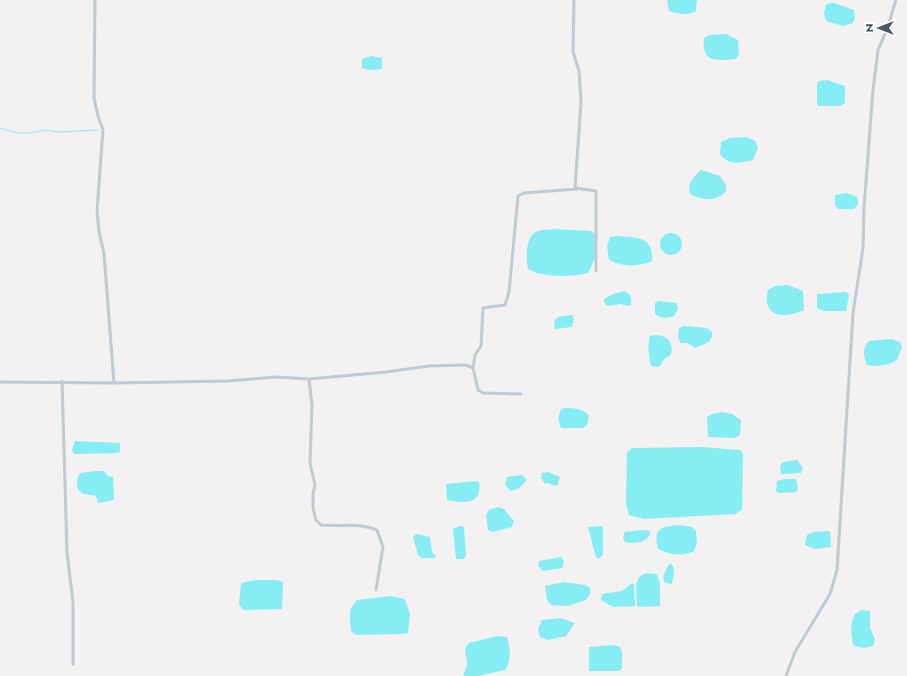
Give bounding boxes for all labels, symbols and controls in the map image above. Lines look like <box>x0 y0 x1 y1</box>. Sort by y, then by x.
north arrow <box>859 8 899 48</box>
text: N <box>861 24 877 32</box>

